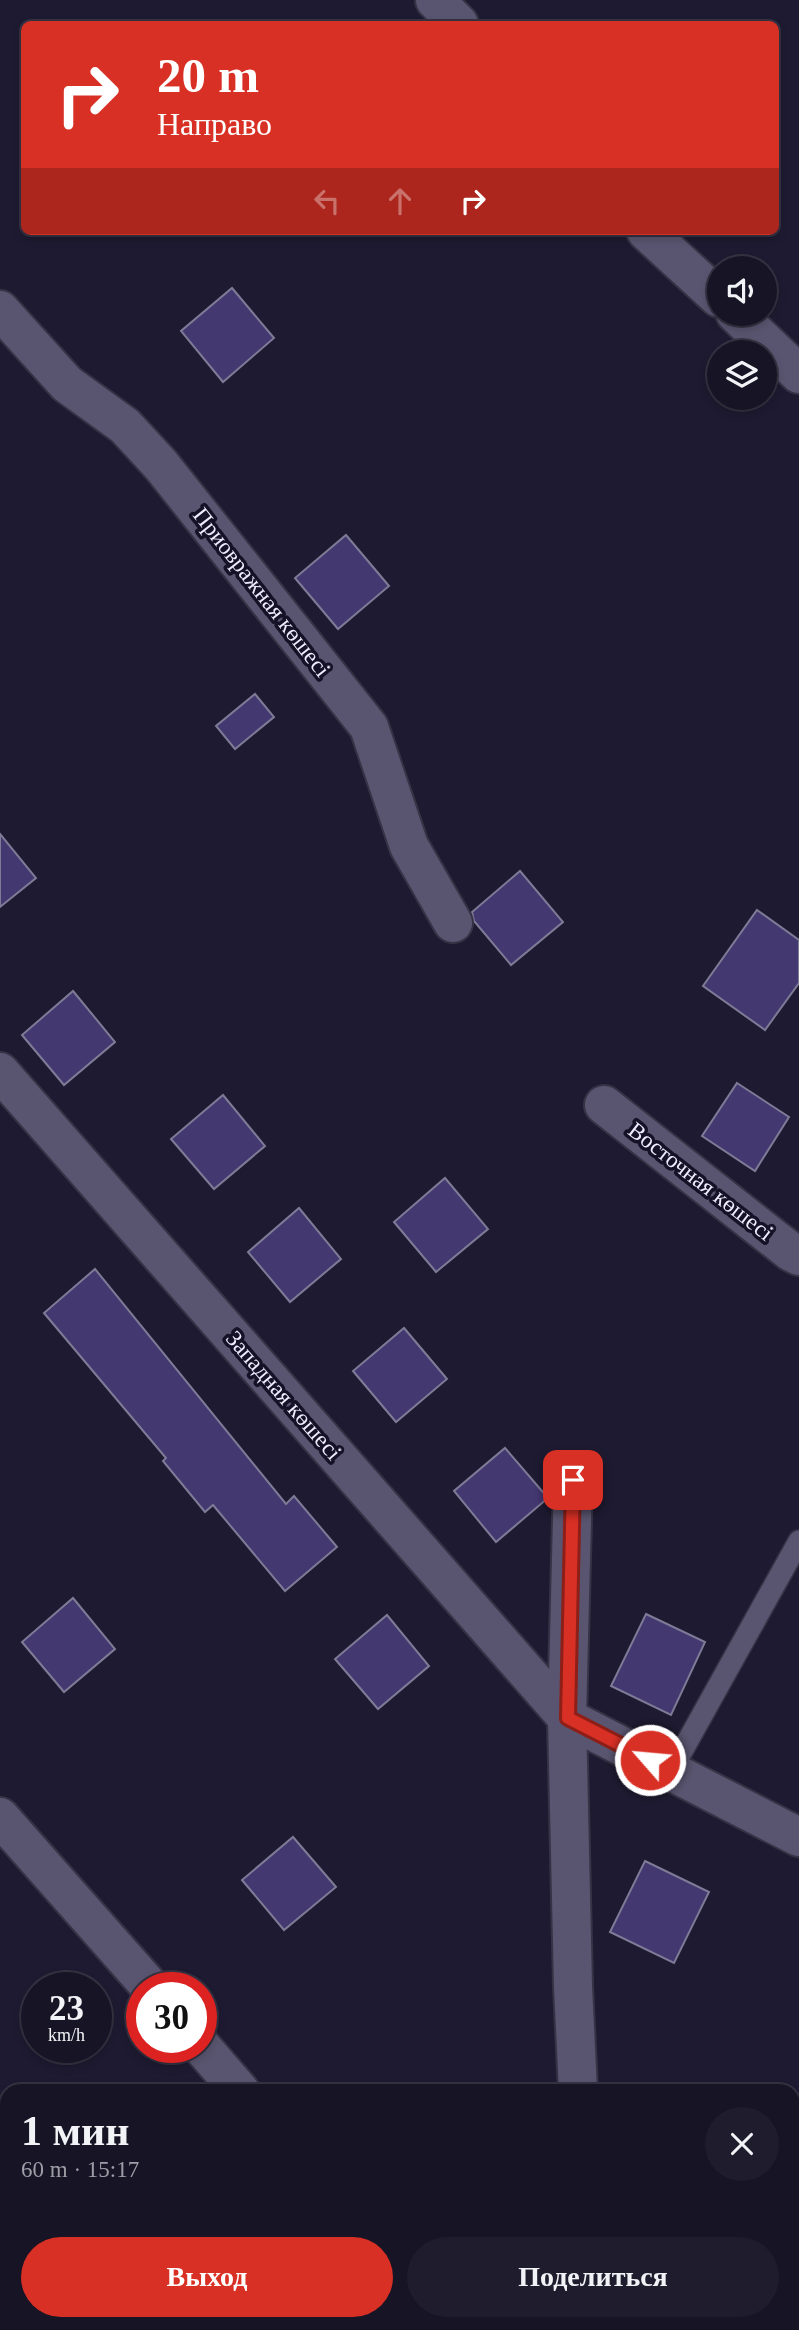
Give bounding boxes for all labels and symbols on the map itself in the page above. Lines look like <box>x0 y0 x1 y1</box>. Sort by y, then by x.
street label: Приовражная көшесі <box>188 503 335 682</box>
street label: Восточная көшесі <box>623 1117 778 1246</box>
street label: Западная көшесі <box>221 1326 346 1465</box>
pin <box>543 1450 603 1510</box>
position arrow <box>613 1723 687 1797</box>
speed limit sign: 30 <box>126 1972 217 2063</box>

